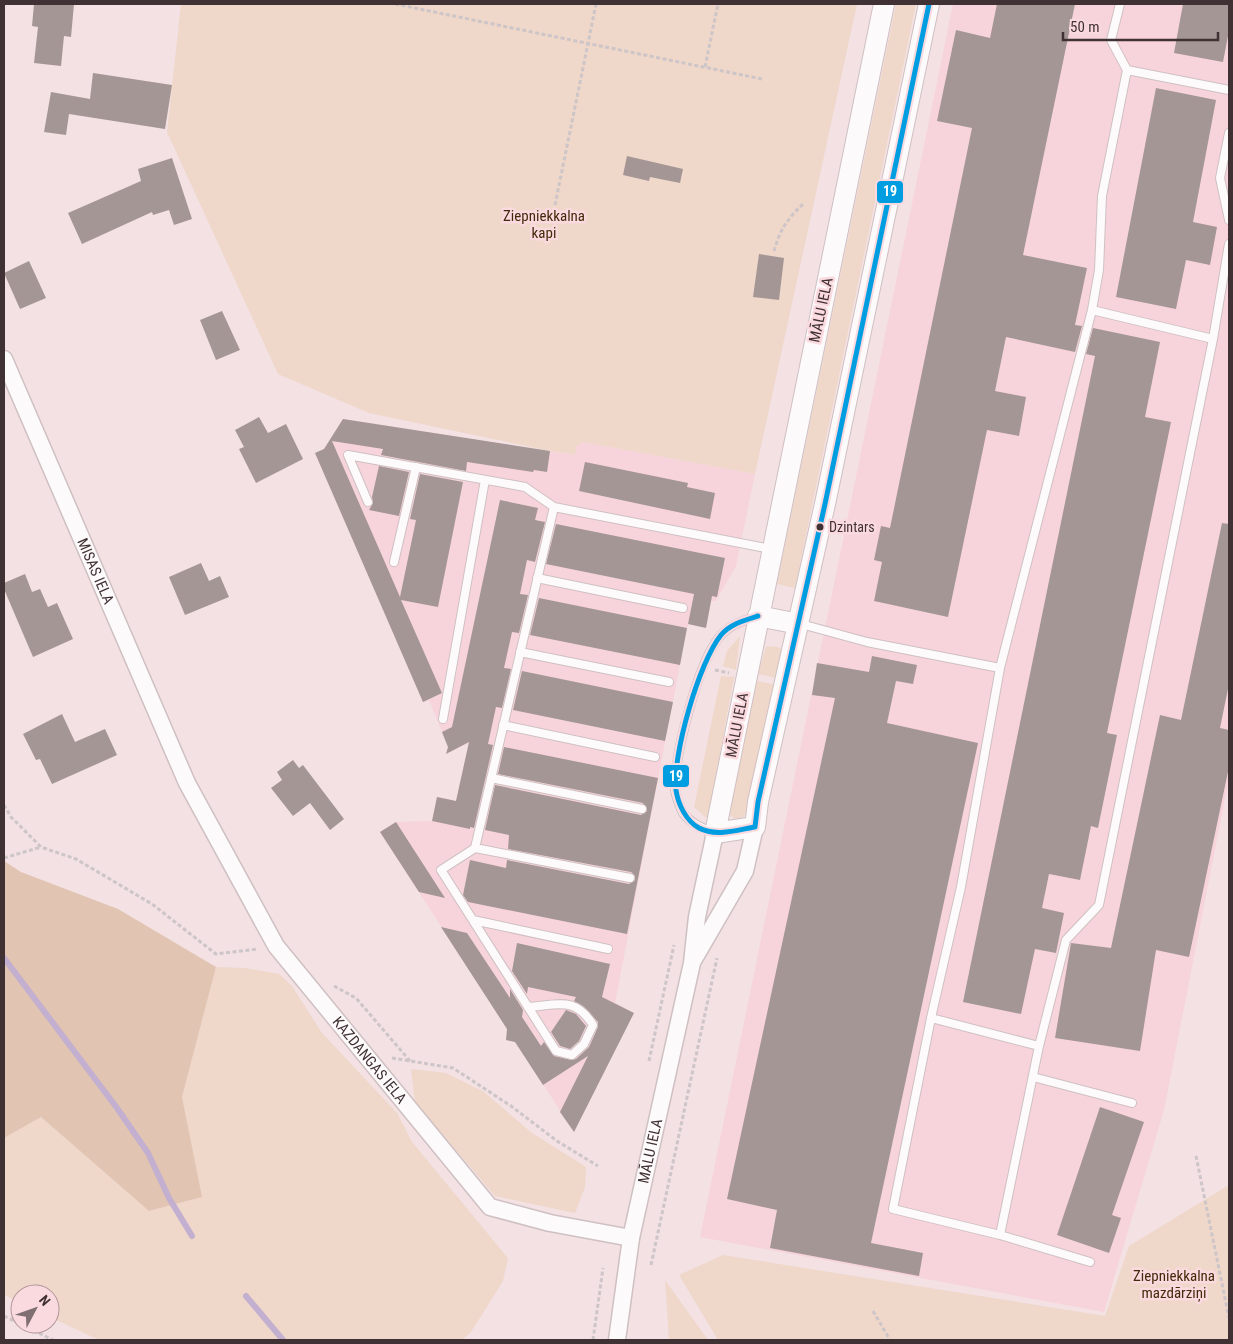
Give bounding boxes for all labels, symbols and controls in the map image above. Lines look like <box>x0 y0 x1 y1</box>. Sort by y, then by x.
scale bar <box>1063 10 1218 42</box>
text: 50 m <box>1070 18 1100 36</box>
line badge: 19 <box>876 180 904 204</box>
text: 19 <box>883 183 897 199</box>
park label: Ziepniekkalna kapi <box>503 207 585 242</box>
street label: MĀLU IELA <box>805 276 837 344</box>
place label: Dzintars <box>829 519 875 535</box>
marker: Dzintars <box>815 522 825 532</box>
street label: MISAS IELA <box>73 535 118 607</box>
street label: MĀLU IELA <box>722 691 752 759</box>
line badge: 19 <box>662 764 690 788</box>
text: 19 <box>669 768 683 784</box>
street label: KAZDANGAS IELA <box>329 1013 411 1107</box>
street label: MĀLU IELA <box>634 1117 666 1185</box>
park label: Ziepniekkalna mazdārziņi <box>1133 1267 1215 1302</box>
north arrow <box>10 1284 60 1334</box>
text: N <box>36 1292 54 1309</box>

